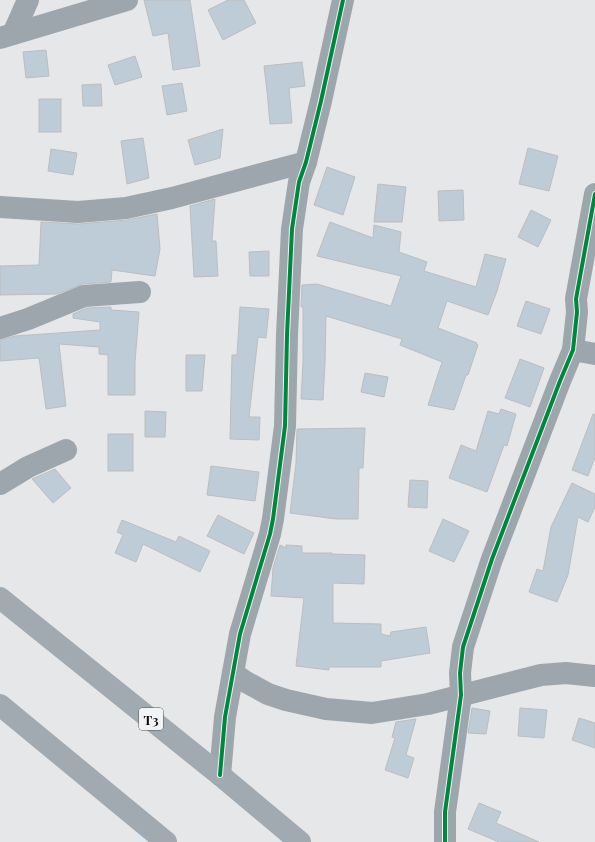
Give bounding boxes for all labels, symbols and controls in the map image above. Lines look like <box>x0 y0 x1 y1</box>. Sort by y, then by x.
road number: T3 <box>139 708 163 730</box>

